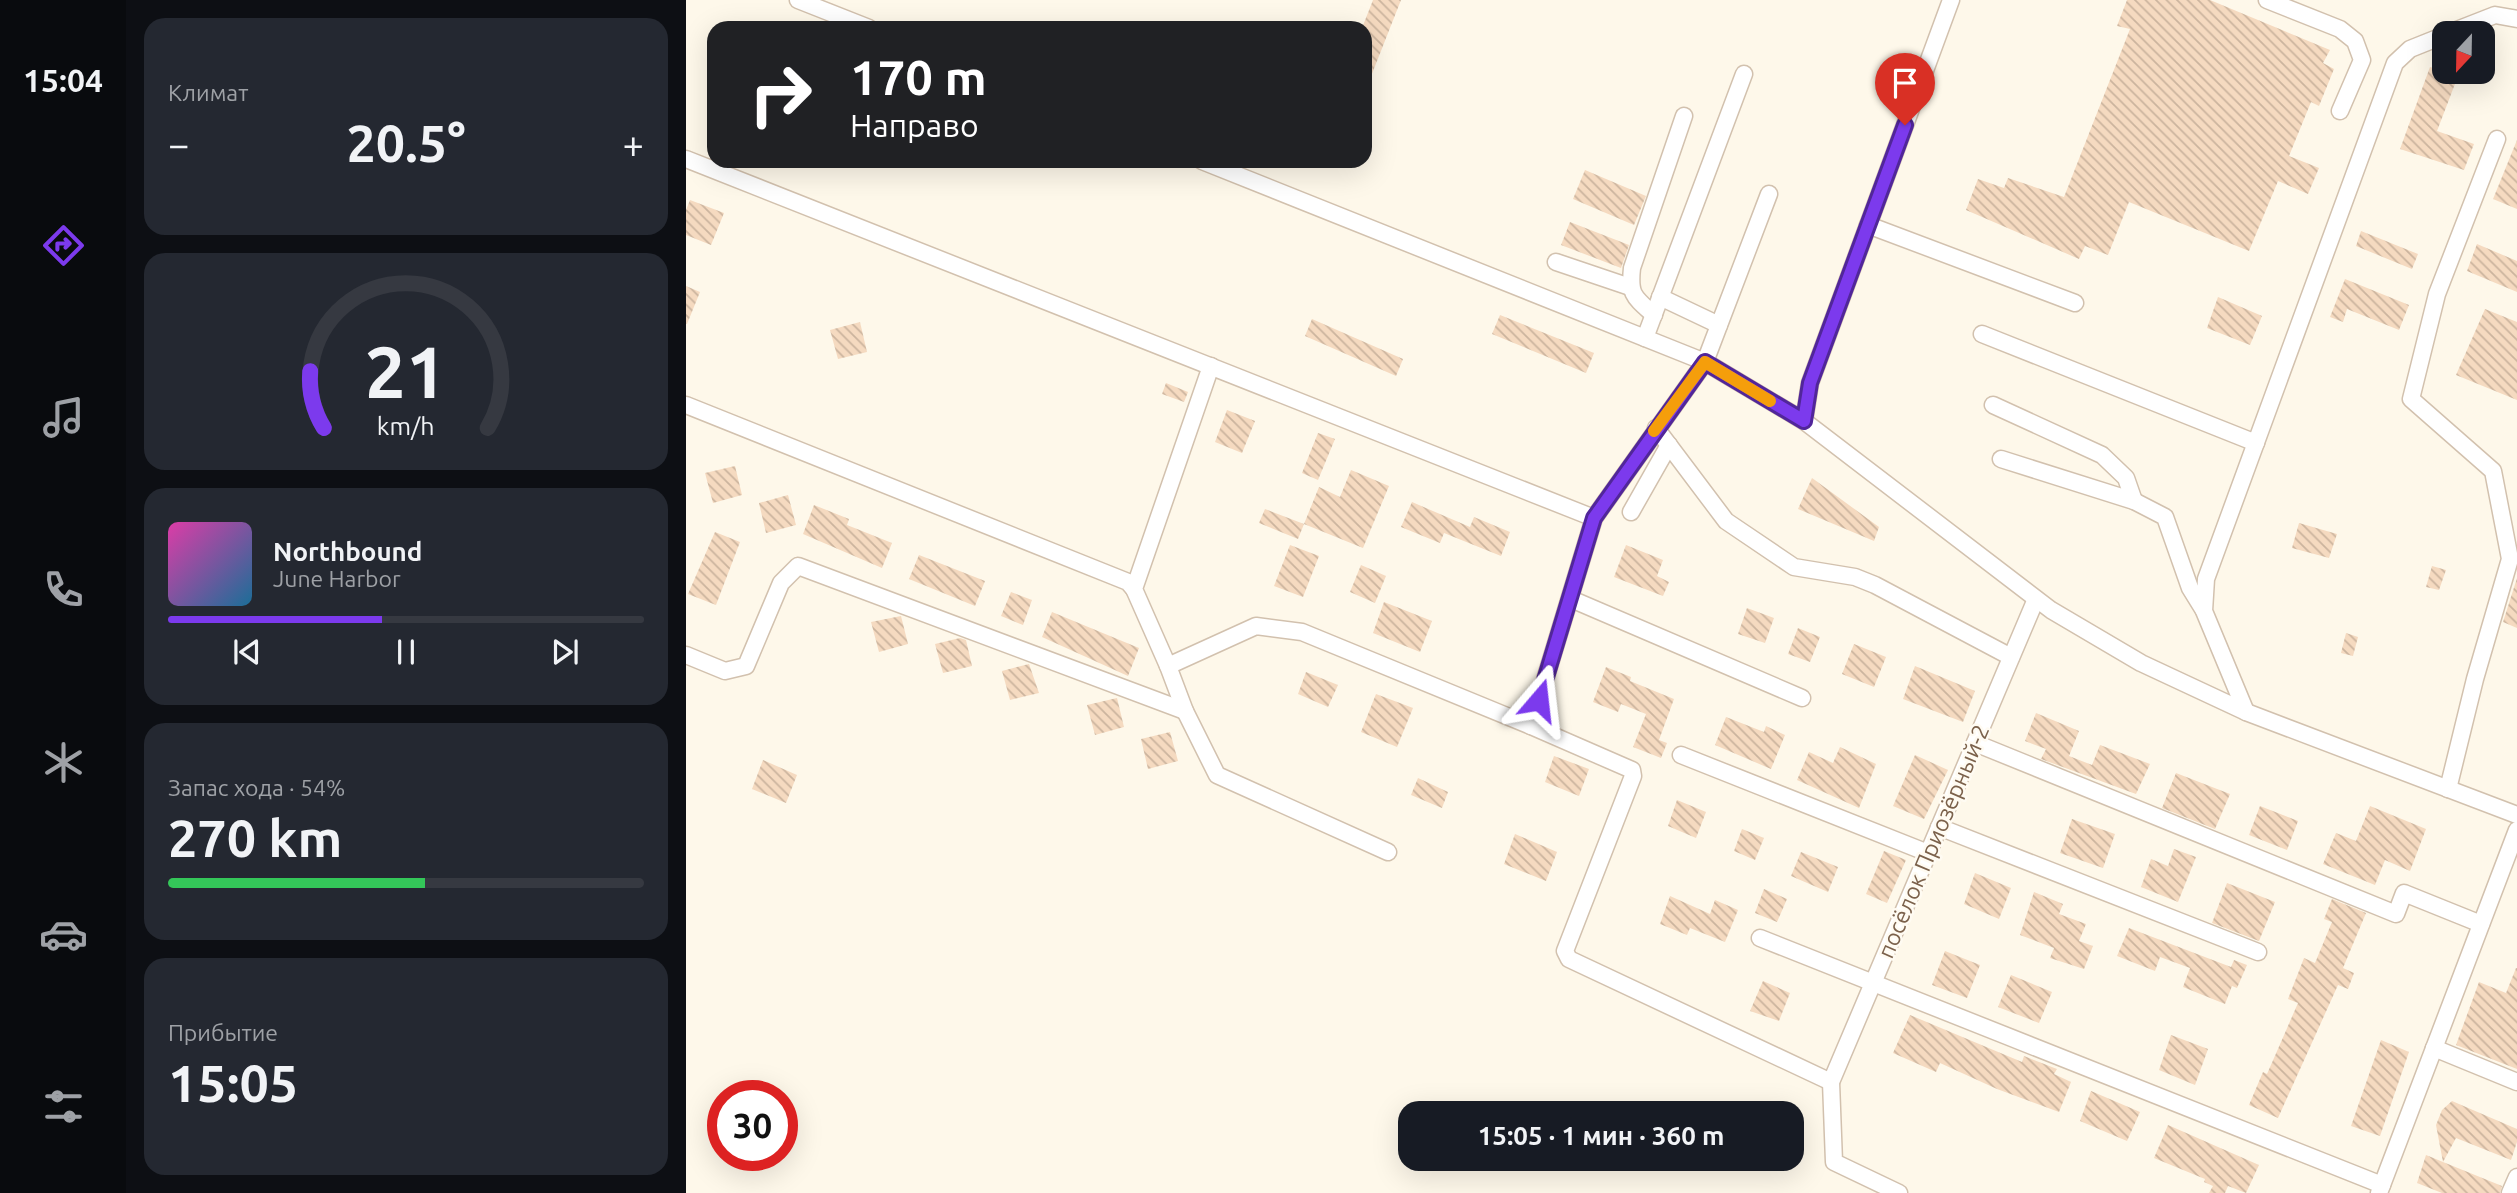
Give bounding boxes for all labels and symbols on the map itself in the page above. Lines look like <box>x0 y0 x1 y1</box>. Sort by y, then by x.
north arrow <box>2432 21 2496 84</box>
pin <box>1875 53 1935 125</box>
position arrow <box>1502 663 1576 737</box>
street label: посёлок Приозёрный-2 <box>1872 720 1994 962</box>
speed limit sign: 30 <box>707 1080 798 1171</box>

